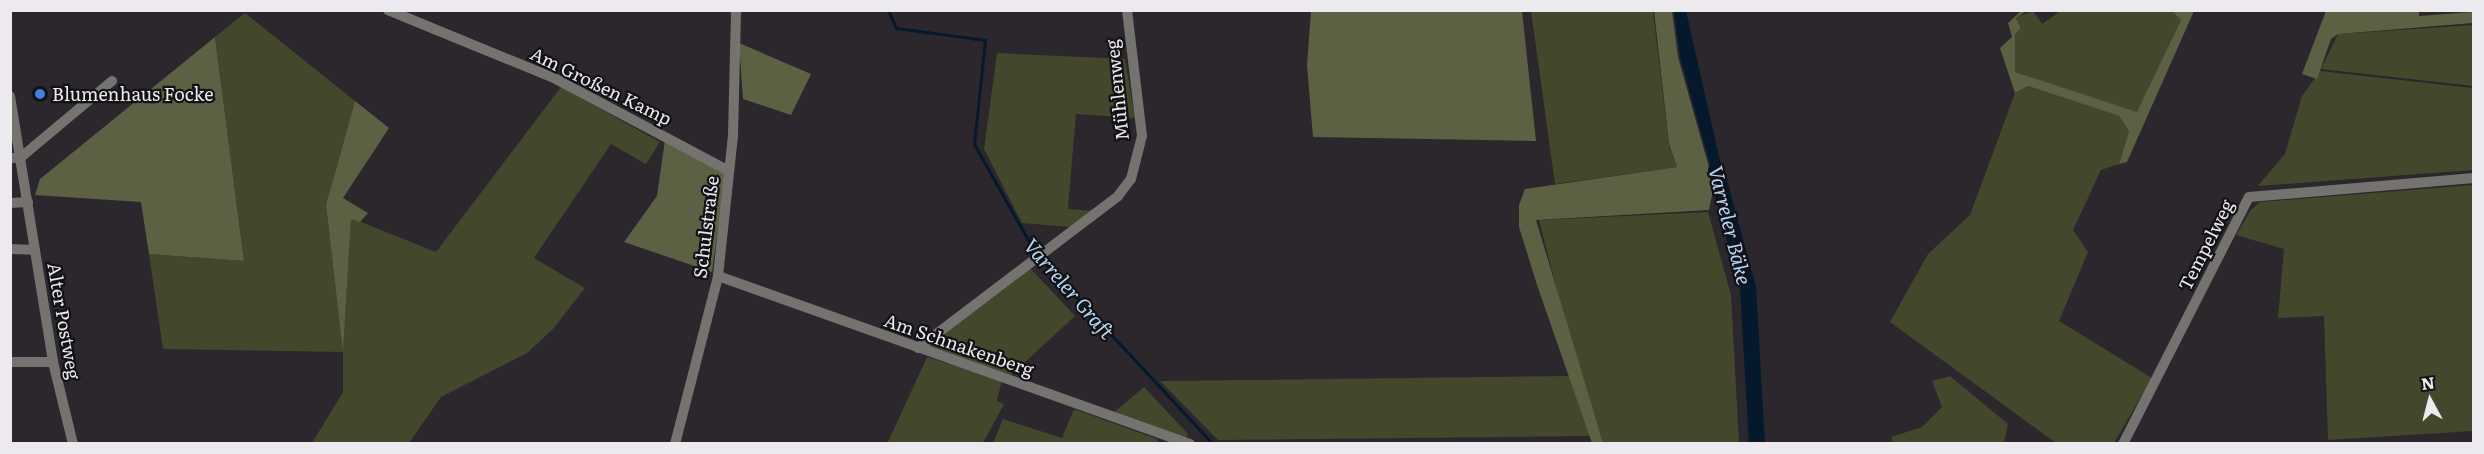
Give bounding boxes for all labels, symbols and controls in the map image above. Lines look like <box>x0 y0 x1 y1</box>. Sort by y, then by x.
street label: Mühlenweg <box>1101 38 1133 142</box>
street label: Am Großen Kamp <box>527 42 675 130</box>
place label: Blumenhaus Focke <box>52 83 214 105</box>
marker: Blumenhaus Focke <box>33 87 47 101</box>
water label: Varreler Bäke <box>1705 163 1757 287</box>
street label: Schulstraße <box>689 175 723 279</box>
street label: Tempelweg <box>2174 196 2238 294</box>
water label: Varreler Graft <box>1020 233 1120 343</box>
street label: Alter Postweg <box>43 261 85 381</box>
street label: Am Schnakenberg <box>881 309 1037 381</box>
text: N <box>2420 369 2436 395</box>
north arrow <box>2400 370 2460 430</box>

